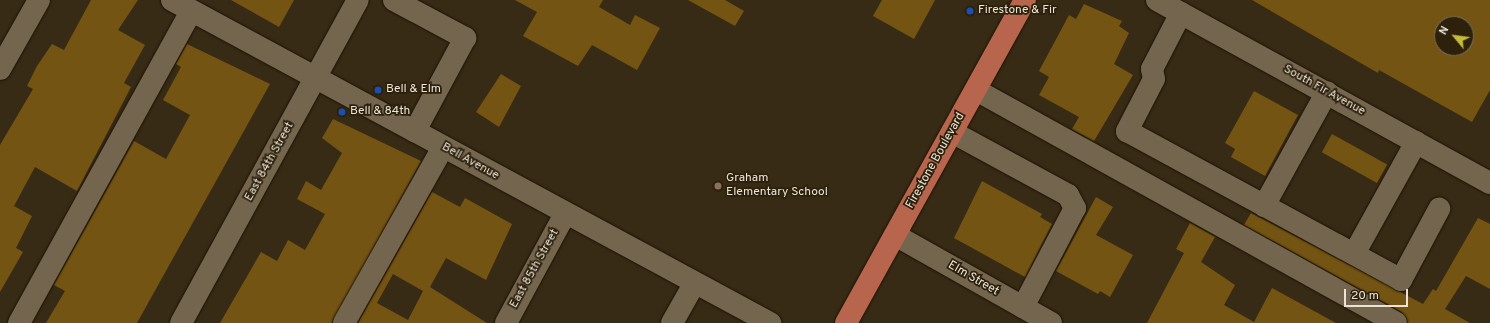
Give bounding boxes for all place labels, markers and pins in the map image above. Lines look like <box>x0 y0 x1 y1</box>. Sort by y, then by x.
place label: Firestone & Fir <box>978 4 1057 18</box>
marker: Firestone & Fir <box>965 6 975 16</box>
place label: Bell & Elm <box>386 83 441 97</box>
marker: Bell & Elm <box>373 85 383 95</box>
place label: Bell & 84th <box>350 105 410 119</box>
marker: Bell & 84th <box>337 107 347 117</box>
place label: Graham Elementary School <box>726 172 828 200</box>
marker: Graham Elementary School <box>713 181 723 191</box>

